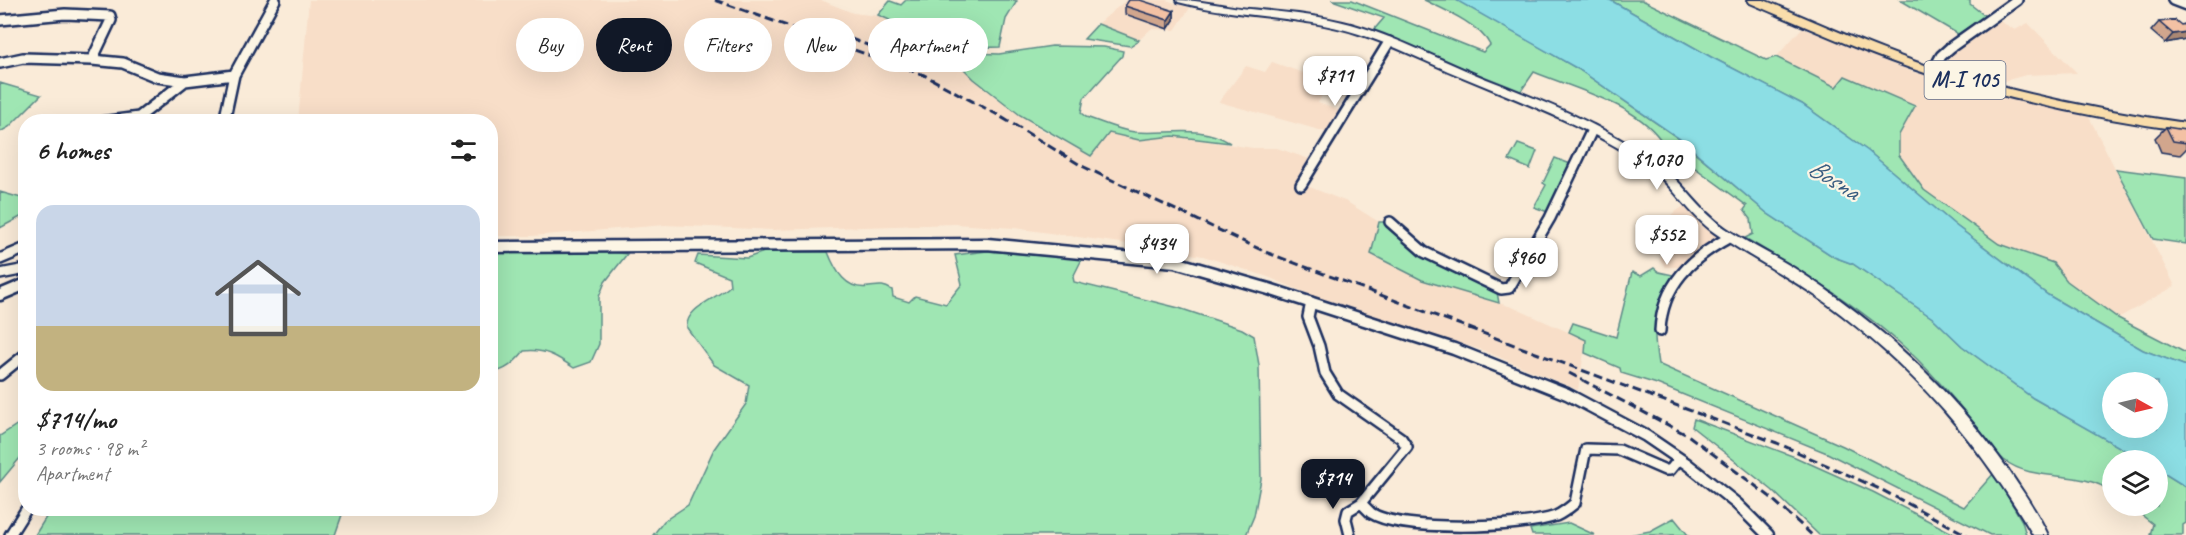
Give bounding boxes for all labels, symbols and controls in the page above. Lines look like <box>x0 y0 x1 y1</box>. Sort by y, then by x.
chip: Buy <box>516 18 584 72</box>
chip: Rent <box>596 18 672 72</box>
chip: Filters <box>684 18 772 72</box>
chip: New <box>784 18 856 72</box>
chip: Apartment <box>868 18 988 72</box>
pin: $711 <box>1299 56 1371 107</box>
road number: M-I 105 <box>1924 61 2006 99</box>
text: $711 <box>1317 63 1353 88</box>
text: 6 homes <box>36 134 110 167</box>
icon: filters <box>447 134 480 167</box>
pin: $1,070 <box>1608 140 1706 191</box>
text: $1,070 <box>1633 147 1681 172</box>
water label: Bosna <box>1802 151 1868 209</box>
pin: $552 <box>1631 215 1703 266</box>
text: $552 <box>1649 222 1685 247</box>
pin: $434 <box>1121 224 1193 275</box>
text: $434 <box>1139 231 1175 256</box>
pin: $960 <box>1490 238 1562 289</box>
icon: home <box>204 244 312 352</box>
text: $960 <box>1508 245 1544 270</box>
north arrow <box>2102 372 2168 438</box>
map controls <box>2102 372 2168 516</box>
text: $714/mo <box>36 403 116 436</box>
text: 3 rooms · 98 m² <box>36 436 144 461</box>
button: layers <box>2102 450 2168 516</box>
pin: $714 <box>1297 459 1369 510</box>
text: Apartment <box>36 461 109 486</box>
text: $714 <box>1315 466 1351 491</box>

